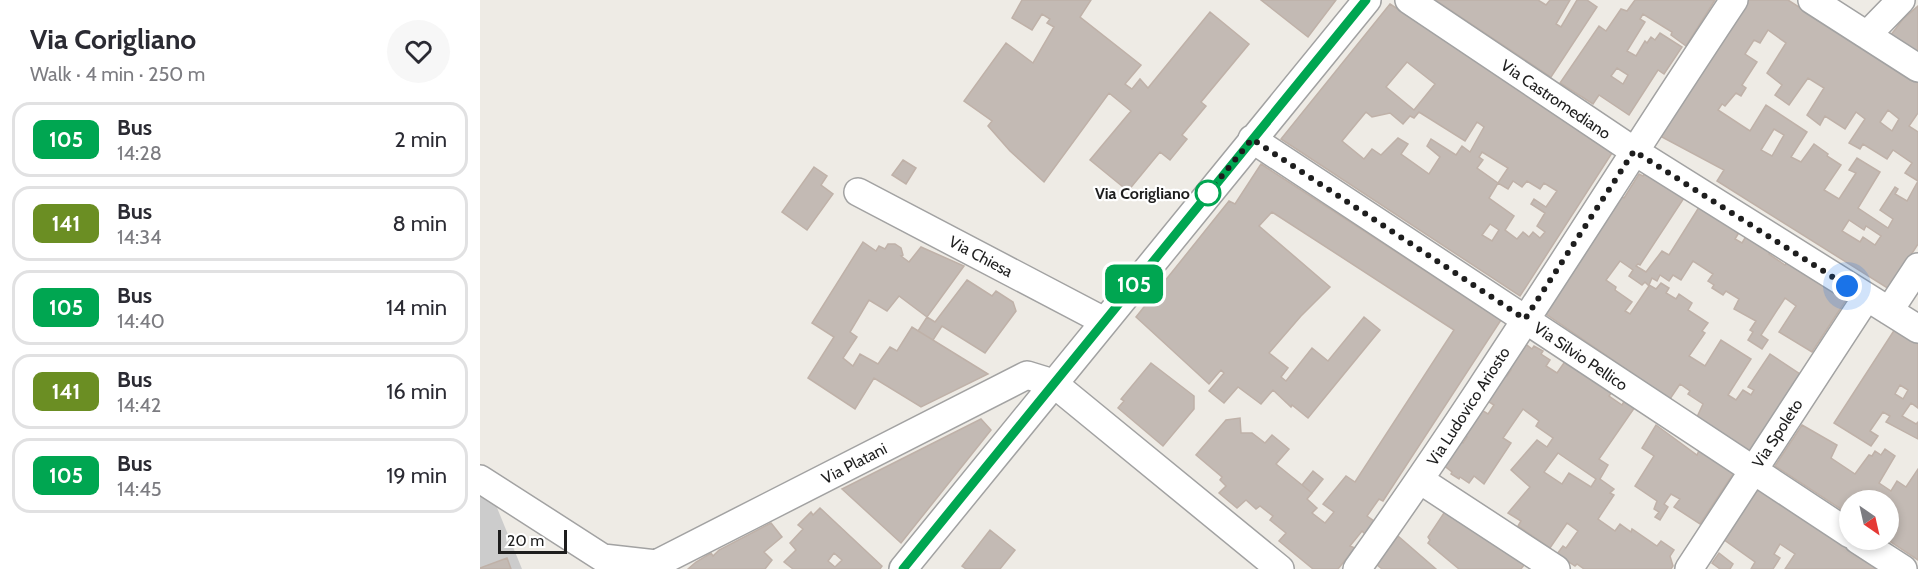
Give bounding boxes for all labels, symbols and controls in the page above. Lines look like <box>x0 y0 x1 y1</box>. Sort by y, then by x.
button: heart <box>387 20 450 83</box>
text: Via Corigliano <box>30 22 196 56</box>
street label: Via Castromediano <box>1497 56 1614 143</box>
text: Walk · 4 min · 250 m <box>30 62 205 86</box>
text: Bus <box>117 114 152 141</box>
text: 2 min <box>394 126 447 153</box>
text: 105 <box>49 127 83 152</box>
text: 14:28 <box>117 141 162 165</box>
marker: Via Corigliano <box>1195 180 1221 206</box>
place label: Via Corigliano <box>1095 184 1190 203</box>
text: Bus <box>117 198 152 225</box>
text: 8 min <box>392 210 447 237</box>
text: 141 <box>52 211 80 236</box>
text: 14:34 <box>117 225 162 249</box>
street label: Via Chiesa <box>946 232 1016 281</box>
line badge: 105 <box>1100 264 1168 304</box>
your location <box>1832 271 1862 301</box>
text: 105 <box>1117 272 1151 297</box>
text: Bus <box>117 282 152 309</box>
text: 14 min <box>386 294 447 321</box>
text: 105 <box>49 295 83 320</box>
text: 14:40 <box>117 309 165 333</box>
street label: Via Silvio Pellico <box>1530 318 1631 395</box>
street label: Via Ludovico Ariosto <box>1423 343 1514 469</box>
text: Bus <box>117 366 152 393</box>
text: 16 min <box>386 378 447 405</box>
text: 141 <box>52 379 80 404</box>
text: 14:42 <box>117 393 161 417</box>
street label: Via Spoleto <box>1748 395 1807 471</box>
street label: Via Platani <box>818 439 890 488</box>
text: Bus <box>117 450 152 477</box>
text: 19 min <box>386 462 447 489</box>
text: 105 <box>49 463 83 488</box>
text: 14:45 <box>117 477 162 501</box>
north arrow <box>1839 490 1899 550</box>
map controls <box>1839 490 1899 550</box>
scale bar <box>498 527 567 554</box>
text: 20 m <box>507 531 544 550</box>

